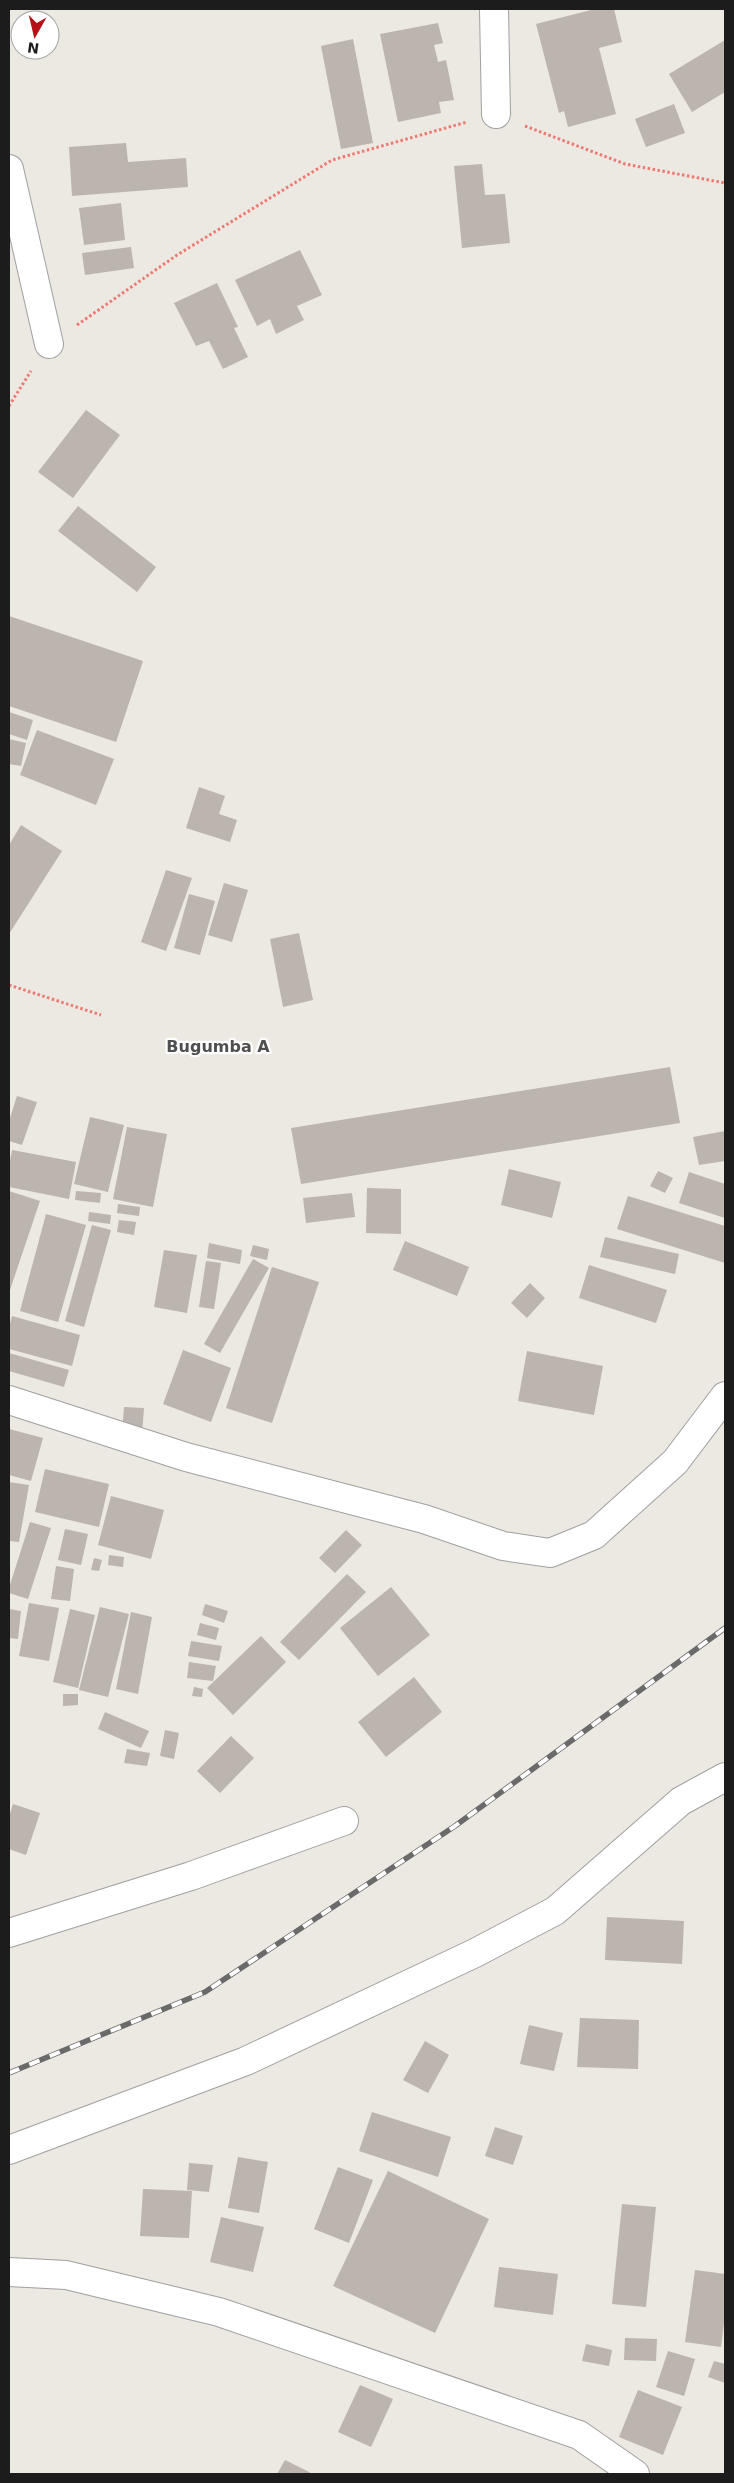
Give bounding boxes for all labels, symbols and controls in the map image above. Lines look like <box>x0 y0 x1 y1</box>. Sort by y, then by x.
north arrow <box>10 10 60 60</box>
text: N <box>26 39 40 57</box>
district label: Bugumba A <box>166 1037 270 1056</box>

